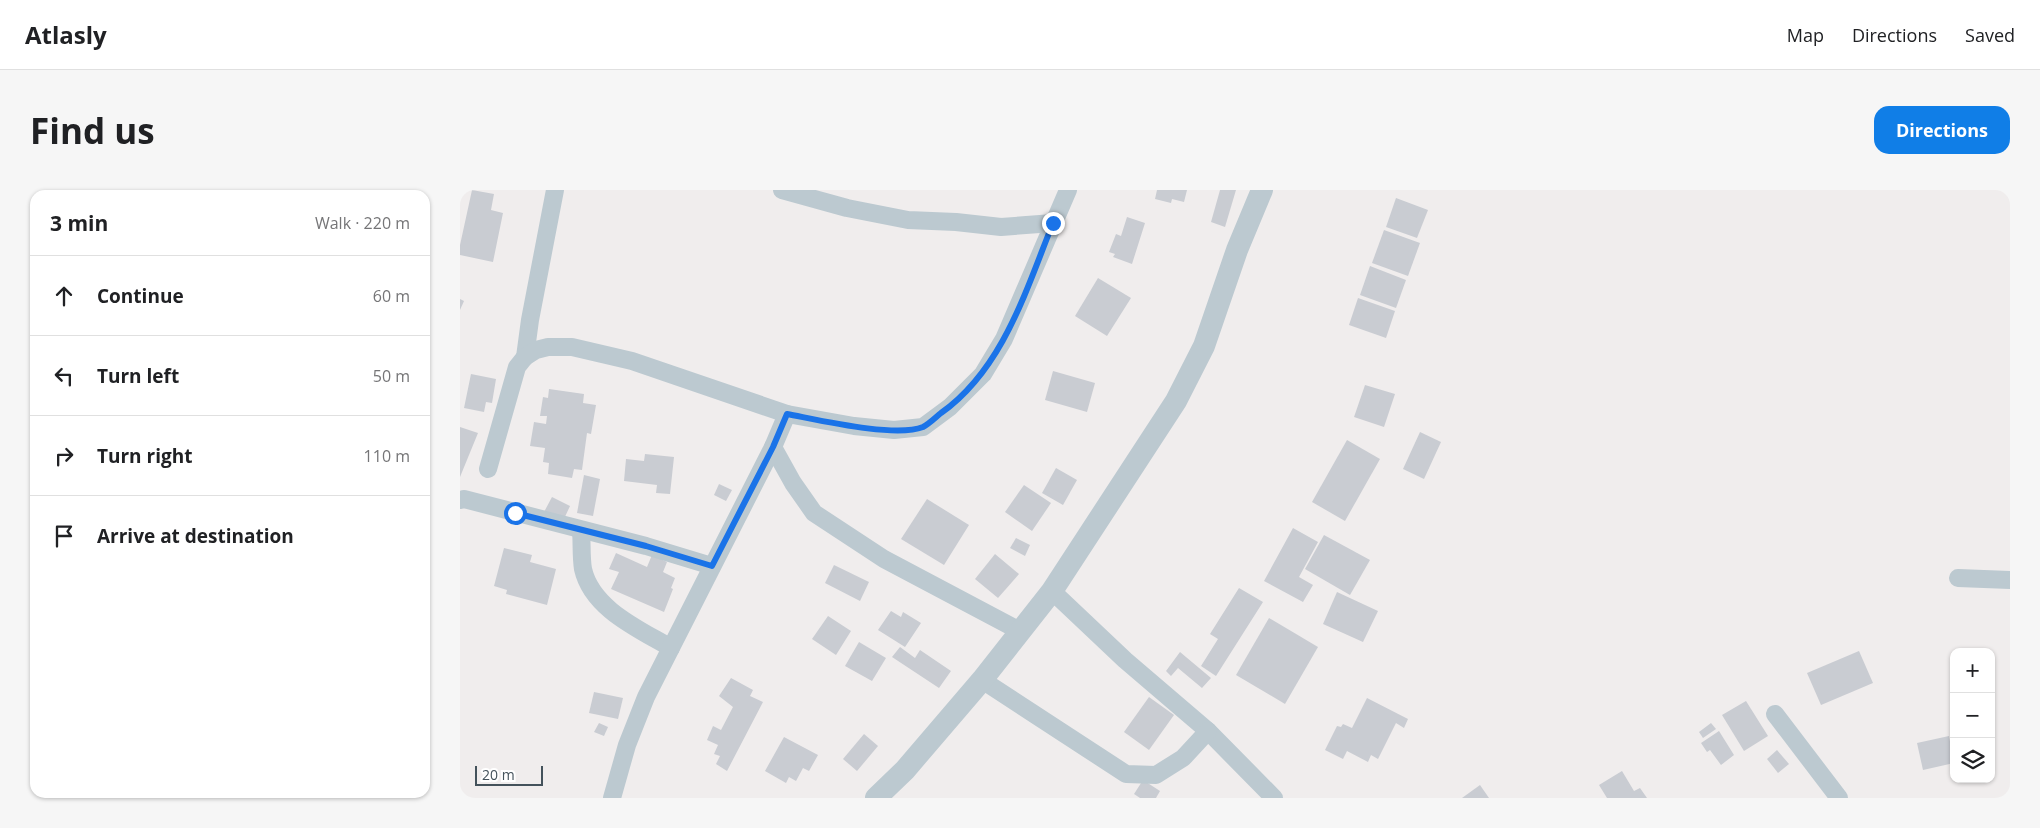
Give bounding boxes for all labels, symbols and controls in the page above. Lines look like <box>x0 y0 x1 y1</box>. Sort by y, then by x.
text: Atlasly <box>25 18 107 51</box>
text: Map <box>1787 23 1824 47</box>
text: Directions <box>1852 23 1937 47</box>
text: Saved <box>1965 23 2015 47</box>
button: Directions <box>1874 106 2010 154</box>
text: Find us <box>30 107 155 154</box>
text: 3 min <box>50 209 108 237</box>
text: Walk · 220 m <box>315 212 410 234</box>
route end <box>1042 212 1065 235</box>
icon: ahead <box>50 282 78 310</box>
text: Continue <box>97 283 184 309</box>
text: 60 m <box>373 285 410 307</box>
icon: left <box>50 362 78 390</box>
text: Turn left <box>97 363 179 389</box>
text: 50 m <box>373 365 410 387</box>
icon: right <box>50 442 78 470</box>
text: Turn right <box>97 443 192 469</box>
text: 110 m <box>364 445 410 467</box>
route start <box>504 502 527 525</box>
icon: arrive <box>50 522 78 550</box>
text: Arrive at destination <box>97 523 294 549</box>
map controls <box>1950 648 1995 783</box>
button: + <box>1950 648 1995 693</box>
button: − <box>1950 693 1995 738</box>
button: layers <box>1950 738 1995 783</box>
scale bar <box>475 763 542 786</box>
text: 20 m <box>482 765 515 784</box>

